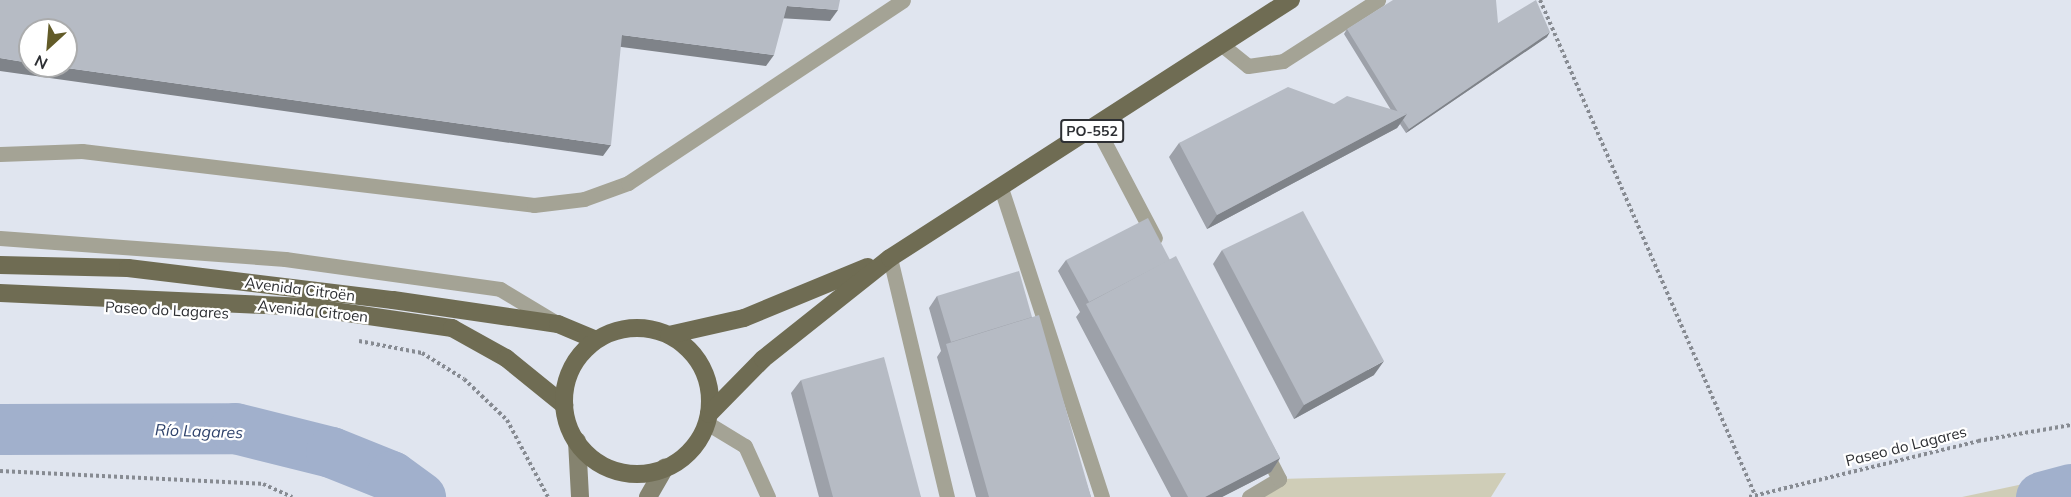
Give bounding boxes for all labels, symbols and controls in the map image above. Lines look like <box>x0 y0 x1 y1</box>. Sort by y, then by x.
north arrow <box>18 18 78 78</box>
text: N <box>31 51 51 74</box>
road number: PO-552 <box>1059 120 1125 142</box>
street label: Avenida Citroën <box>244 273 356 305</box>
street label: Avenida Citroen <box>257 296 369 326</box>
street label: Paseo do Lagares <box>105 298 229 322</box>
water label: Río Lagares <box>155 420 243 442</box>
street label: Paseo do Lagares <box>1844 422 1968 470</box>

